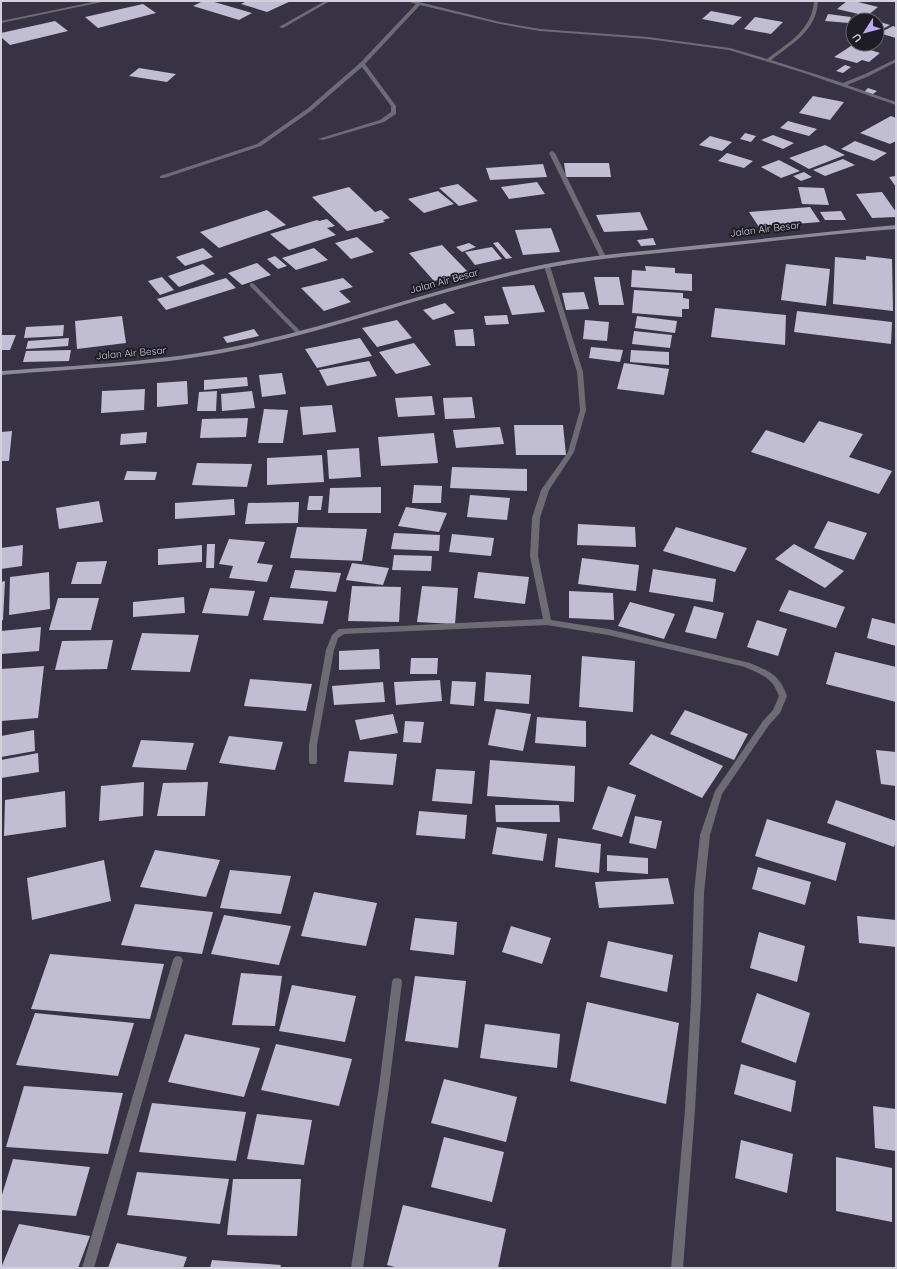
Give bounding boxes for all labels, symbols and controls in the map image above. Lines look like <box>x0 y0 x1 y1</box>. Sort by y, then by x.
north arrow <box>845 12 885 52</box>
text: U <box>849 31 865 45</box>
street label: Jalan Air Besar <box>729 218 801 240</box>
street label: Jalan Air Besar <box>408 266 480 296</box>
street label: Jalan Air Besar <box>95 343 167 363</box>

